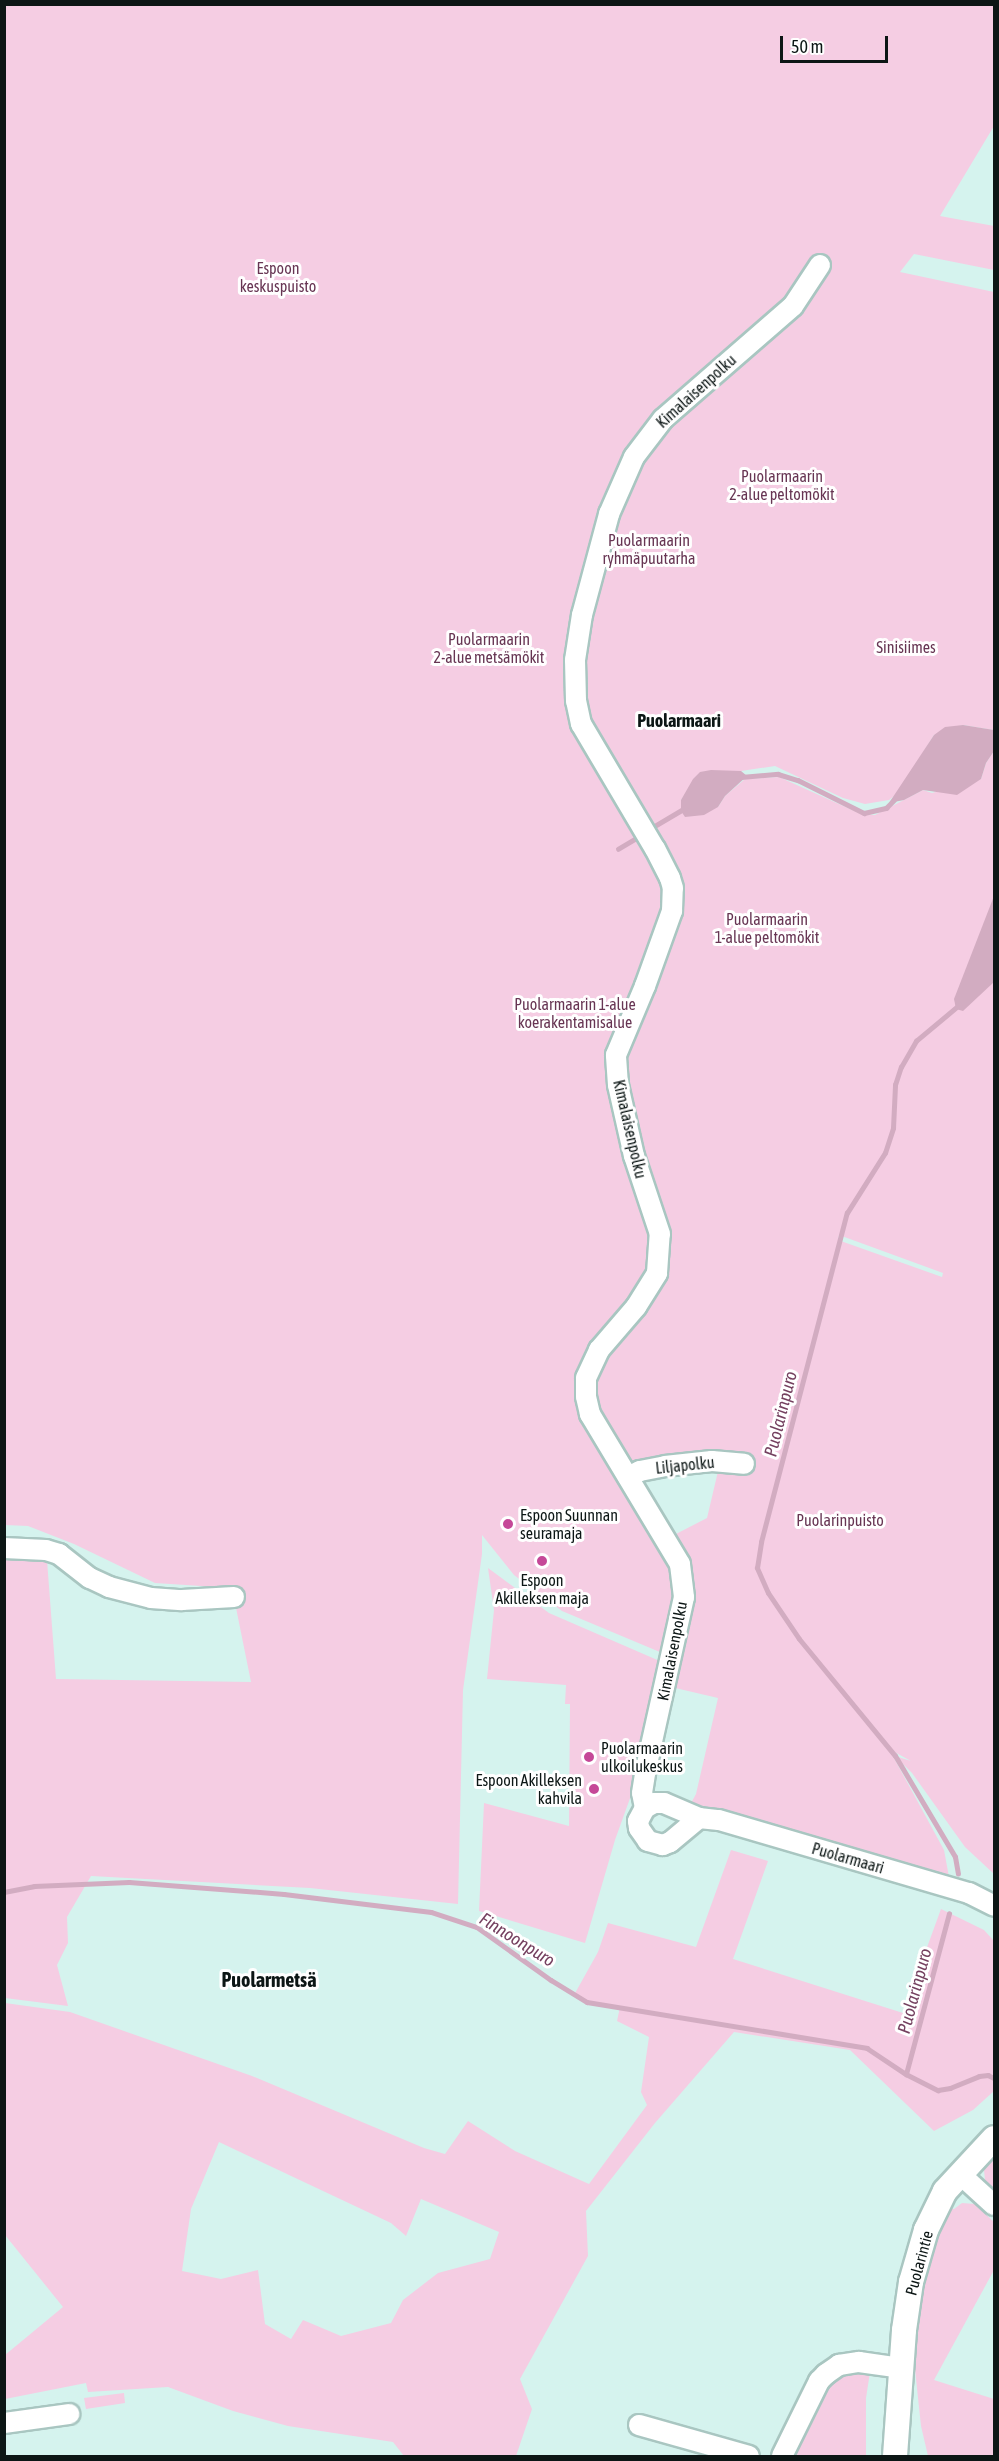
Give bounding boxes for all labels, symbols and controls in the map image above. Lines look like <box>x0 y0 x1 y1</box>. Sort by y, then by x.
scale bar <box>783 24 891 62</box>
text: 50 m <box>791 36 823 57</box>
park label: Espoon keskuspuisto <box>240 258 316 296</box>
street label: Kimalaisenpolku <box>652 350 740 432</box>
park label: Puolarmaarin 2-alue peltomökit <box>729 466 835 504</box>
park label: Puolarmaarin ryhmäpuutarha <box>602 530 696 568</box>
park label: Puolarmaarin 2-alue metsämökit <box>434 629 544 667</box>
park label: Sinisiimes <box>876 637 936 657</box>
district label: Puolarmaari <box>637 710 721 732</box>
park label: Puolarmaarin 1-alue peltomökit <box>715 909 819 947</box>
park label: Puolarmaarin 1-alue koerakentamisalue <box>514 994 636 1032</box>
street label: Kimalaisenpolku <box>609 1078 651 1180</box>
water label: Puolarinpuro <box>760 1369 802 1459</box>
street label: Liljapolku <box>654 1452 716 1478</box>
place label: Espoon Suunnan seuramaja <box>520 1505 618 1543</box>
park label: Puolarinpuisto <box>796 1510 884 1530</box>
marker: Espoon Suunnan seuramaja <box>501 1517 515 1531</box>
marker: Espoon Akilleksen maja <box>535 1554 549 1568</box>
place label: Espoon Akilleksen maja <box>495 1570 589 1608</box>
street label: Kimalaisenpolku <box>653 1600 691 1702</box>
place label: Puolarmaarin ulkoilukeskus <box>601 1738 683 1776</box>
marker: Puolarmaarin ulkoilukeskus <box>582 1750 596 1764</box>
place label: Espoon Akilleksen kahvila <box>476 1770 582 1808</box>
marker: Espoon Akilleksen kahvila <box>587 1782 601 1796</box>
street label: Puolarmaari <box>810 1839 886 1877</box>
water label: Finnoonpuro <box>475 1908 559 1972</box>
water label: Puolarinpuro <box>893 1946 937 2036</box>
district label: Puolarmetsä <box>222 1967 316 1991</box>
street label: Puolarintie <box>901 2228 937 2298</box>

